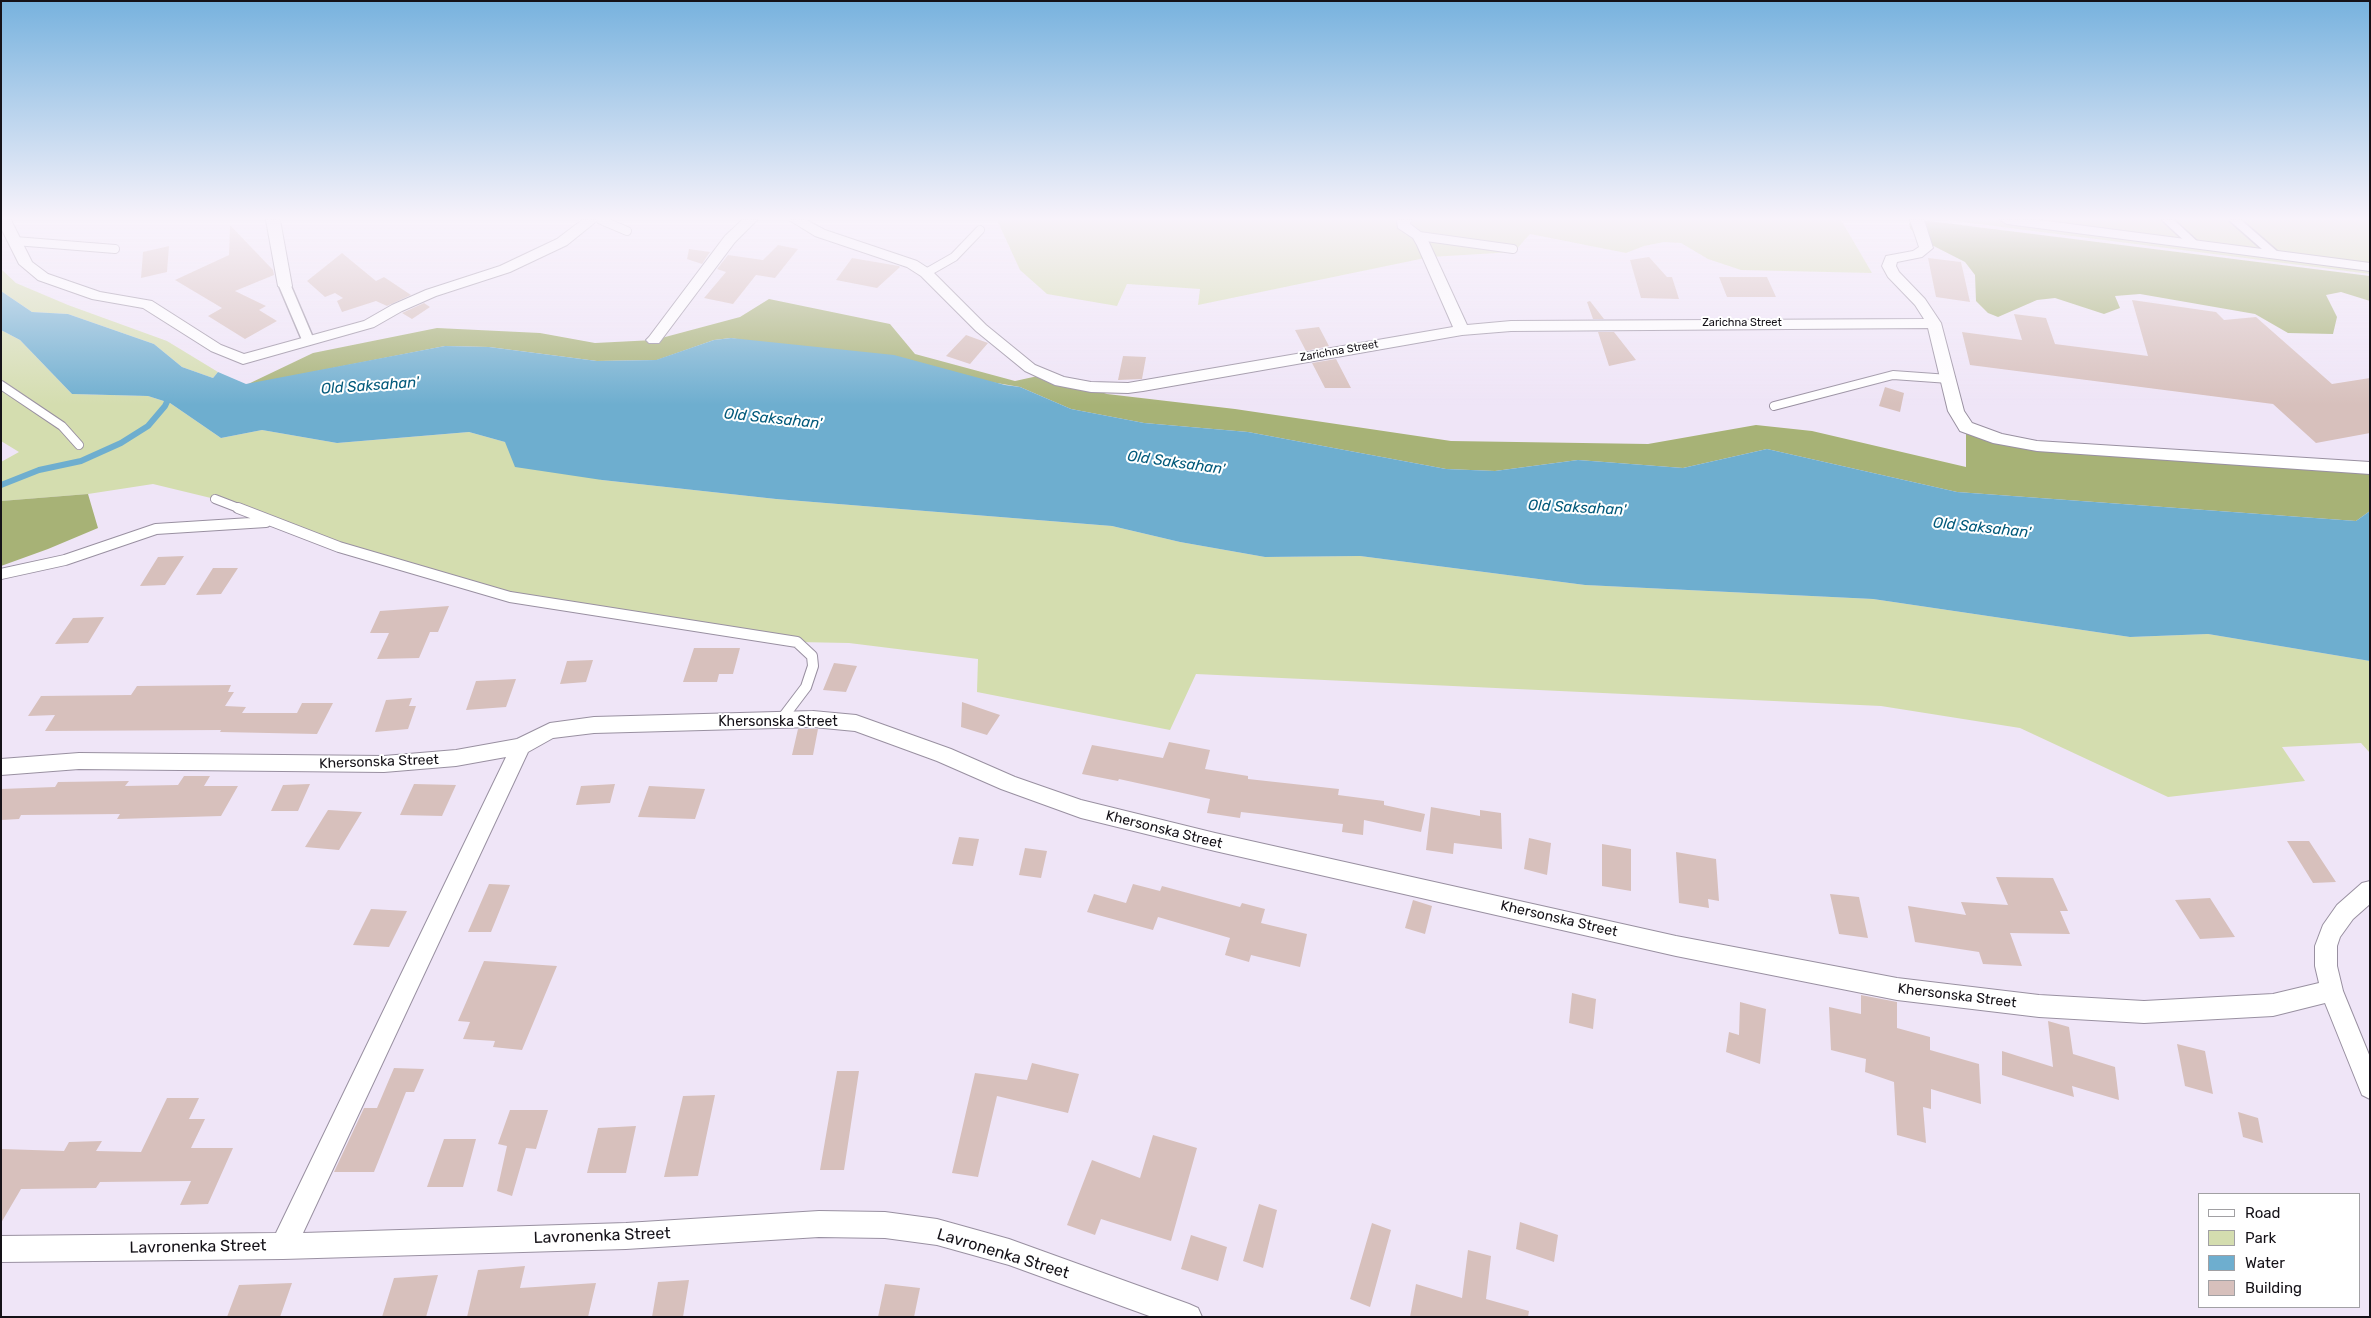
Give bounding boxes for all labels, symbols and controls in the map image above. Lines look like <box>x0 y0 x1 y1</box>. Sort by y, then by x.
street label: Zarichna Street <box>1702 316 1782 330</box>
street label: Zarichna Street <box>1299 338 1379 364</box>
water label: Old Saksahan' <box>320 374 420 398</box>
water label: Old Saksahan' <box>723 405 823 433</box>
water label: Old Saksahan' <box>1126 447 1226 479</box>
water label: Old Saksahan' <box>1527 496 1627 520</box>
water label: Old Saksahan' <box>1932 514 2032 542</box>
street label: Khersonska Street <box>718 714 838 730</box>
street label: Khersonska Street <box>319 752 439 772</box>
street label: Khersonska Street <box>1104 807 1224 853</box>
street label: Khersonska Street <box>1499 897 1619 941</box>
street label: Khersonska Street <box>1897 980 2017 1012</box>
legend <box>2198 1193 2361 1308</box>
text: Road <box>2245 1204 2281 1222</box>
street label: Lavronenka Street <box>533 1224 671 1248</box>
street label: Lavronenka Street <box>935 1225 1071 1283</box>
text: Park <box>2245 1229 2276 1247</box>
street label: Lavronenka Street <box>129 1236 267 1258</box>
text: Water <box>2245 1254 2285 1272</box>
text: Building <box>2245 1279 2302 1297</box>

